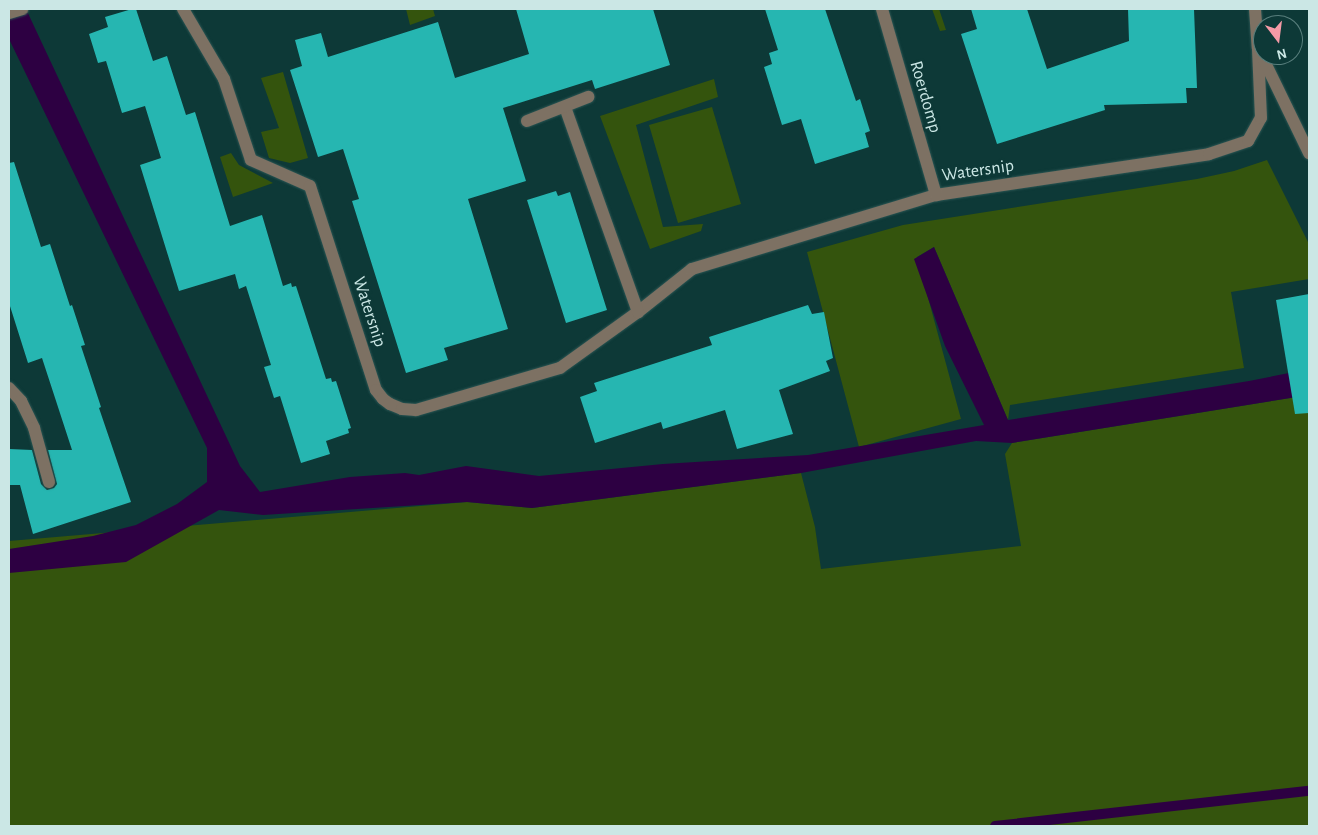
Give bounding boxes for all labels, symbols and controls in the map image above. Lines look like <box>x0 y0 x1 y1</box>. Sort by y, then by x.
north arrow <box>1253 15 1303 65</box>
text: N <box>1275 45 1288 62</box>
street label: Roerdomp <box>904 59 946 135</box>
street label: Watersnip <box>941 155 1015 187</box>
street label: Watersnip <box>348 274 390 350</box>

